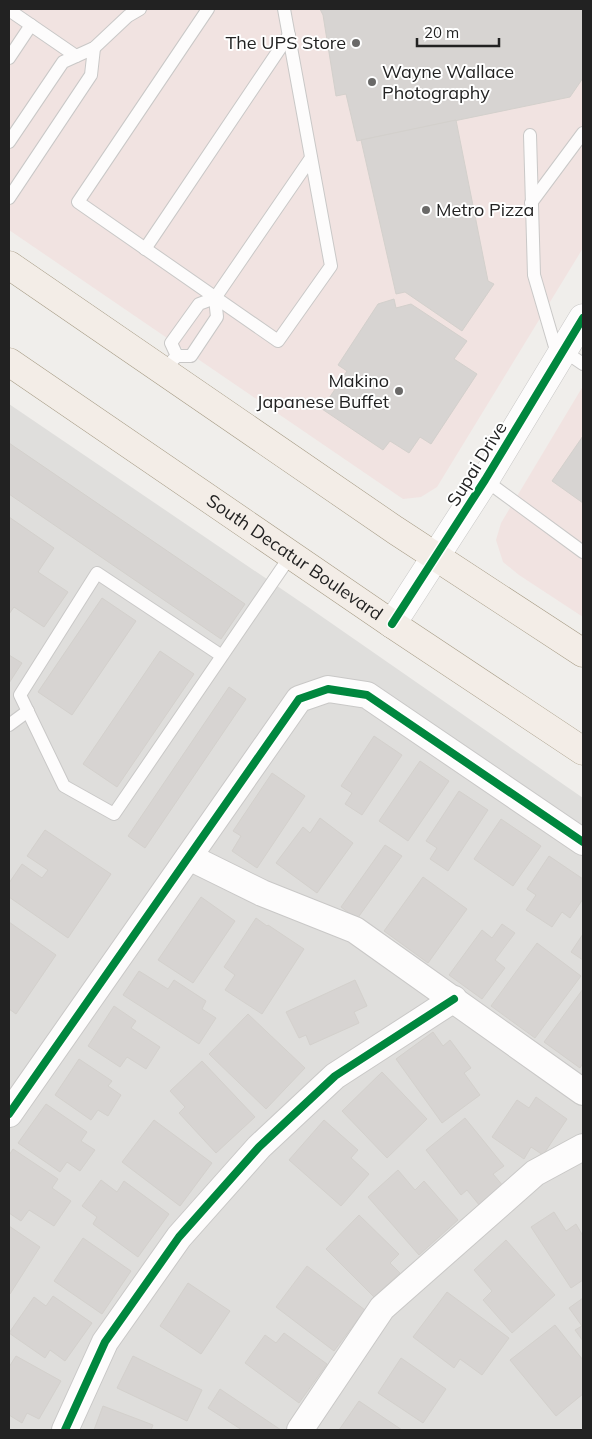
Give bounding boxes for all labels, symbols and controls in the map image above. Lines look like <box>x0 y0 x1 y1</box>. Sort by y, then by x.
scale bar <box>417 15 500 47</box>
text: 20 m <box>424 23 459 42</box>
place label: The UPS Store <box>225 31 346 54</box>
marker: The UPS Store <box>350 37 362 49</box>
place label: Wayne Wallace Photography <box>382 60 514 104</box>
marker: Wayne Wallace Photography <box>366 76 378 88</box>
place label: Metro Pizza <box>436 198 534 221</box>
marker: Metro Pizza <box>420 204 432 216</box>
place label: Makino Japanese Buffet <box>257 369 389 413</box>
marker: Makino Japanese Buffet <box>393 385 405 397</box>
street label: Supai Drive <box>441 417 512 510</box>
street label: South Decatur Boulevard <box>202 489 387 625</box>

